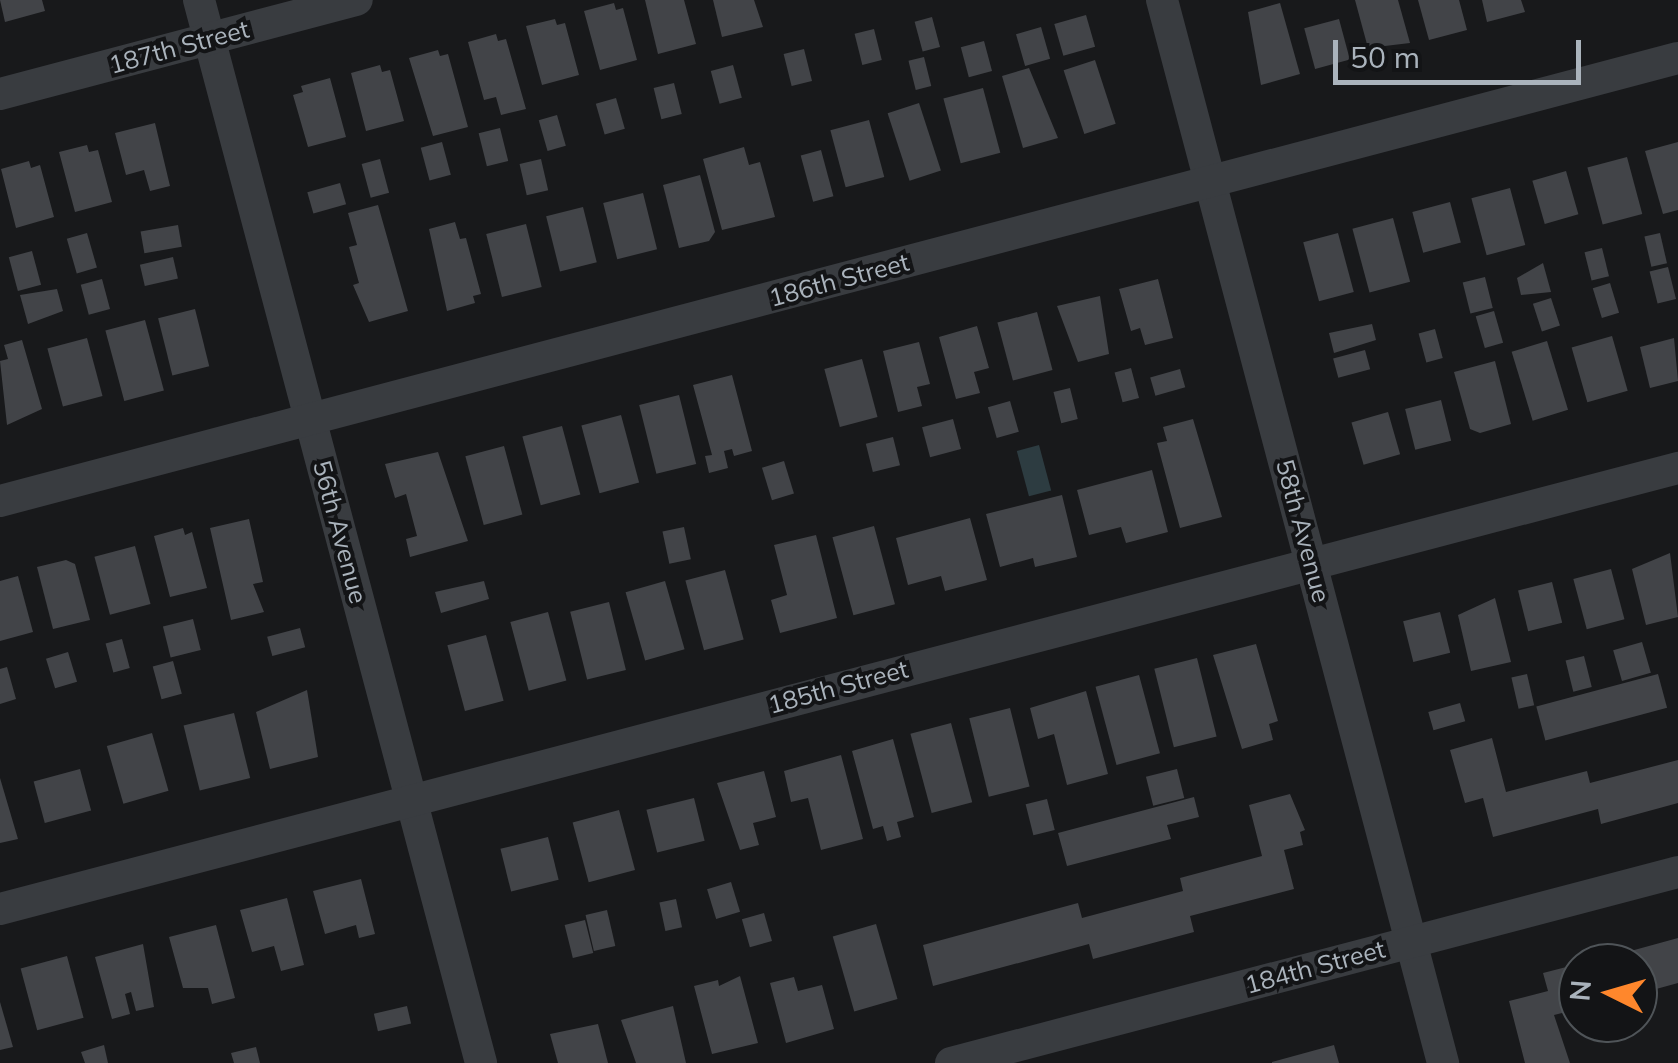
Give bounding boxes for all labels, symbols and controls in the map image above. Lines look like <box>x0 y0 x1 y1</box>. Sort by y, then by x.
street label: 187th Street <box>106 14 252 80</box>
scale bar <box>1338 20 1586 82</box>
text: 50 m <box>1350 38 1420 76</box>
street label: 186th Street <box>766 247 912 313</box>
street label: 58th Avenue <box>1269 456 1337 606</box>
street label: 56th Avenue <box>306 457 374 607</box>
street label: 185th Street <box>765 654 911 720</box>
street label: 184th Street <box>1242 934 1388 1000</box>
north arrow <box>1558 943 1658 1043</box>
text: N <box>1561 978 1598 1003</box>

